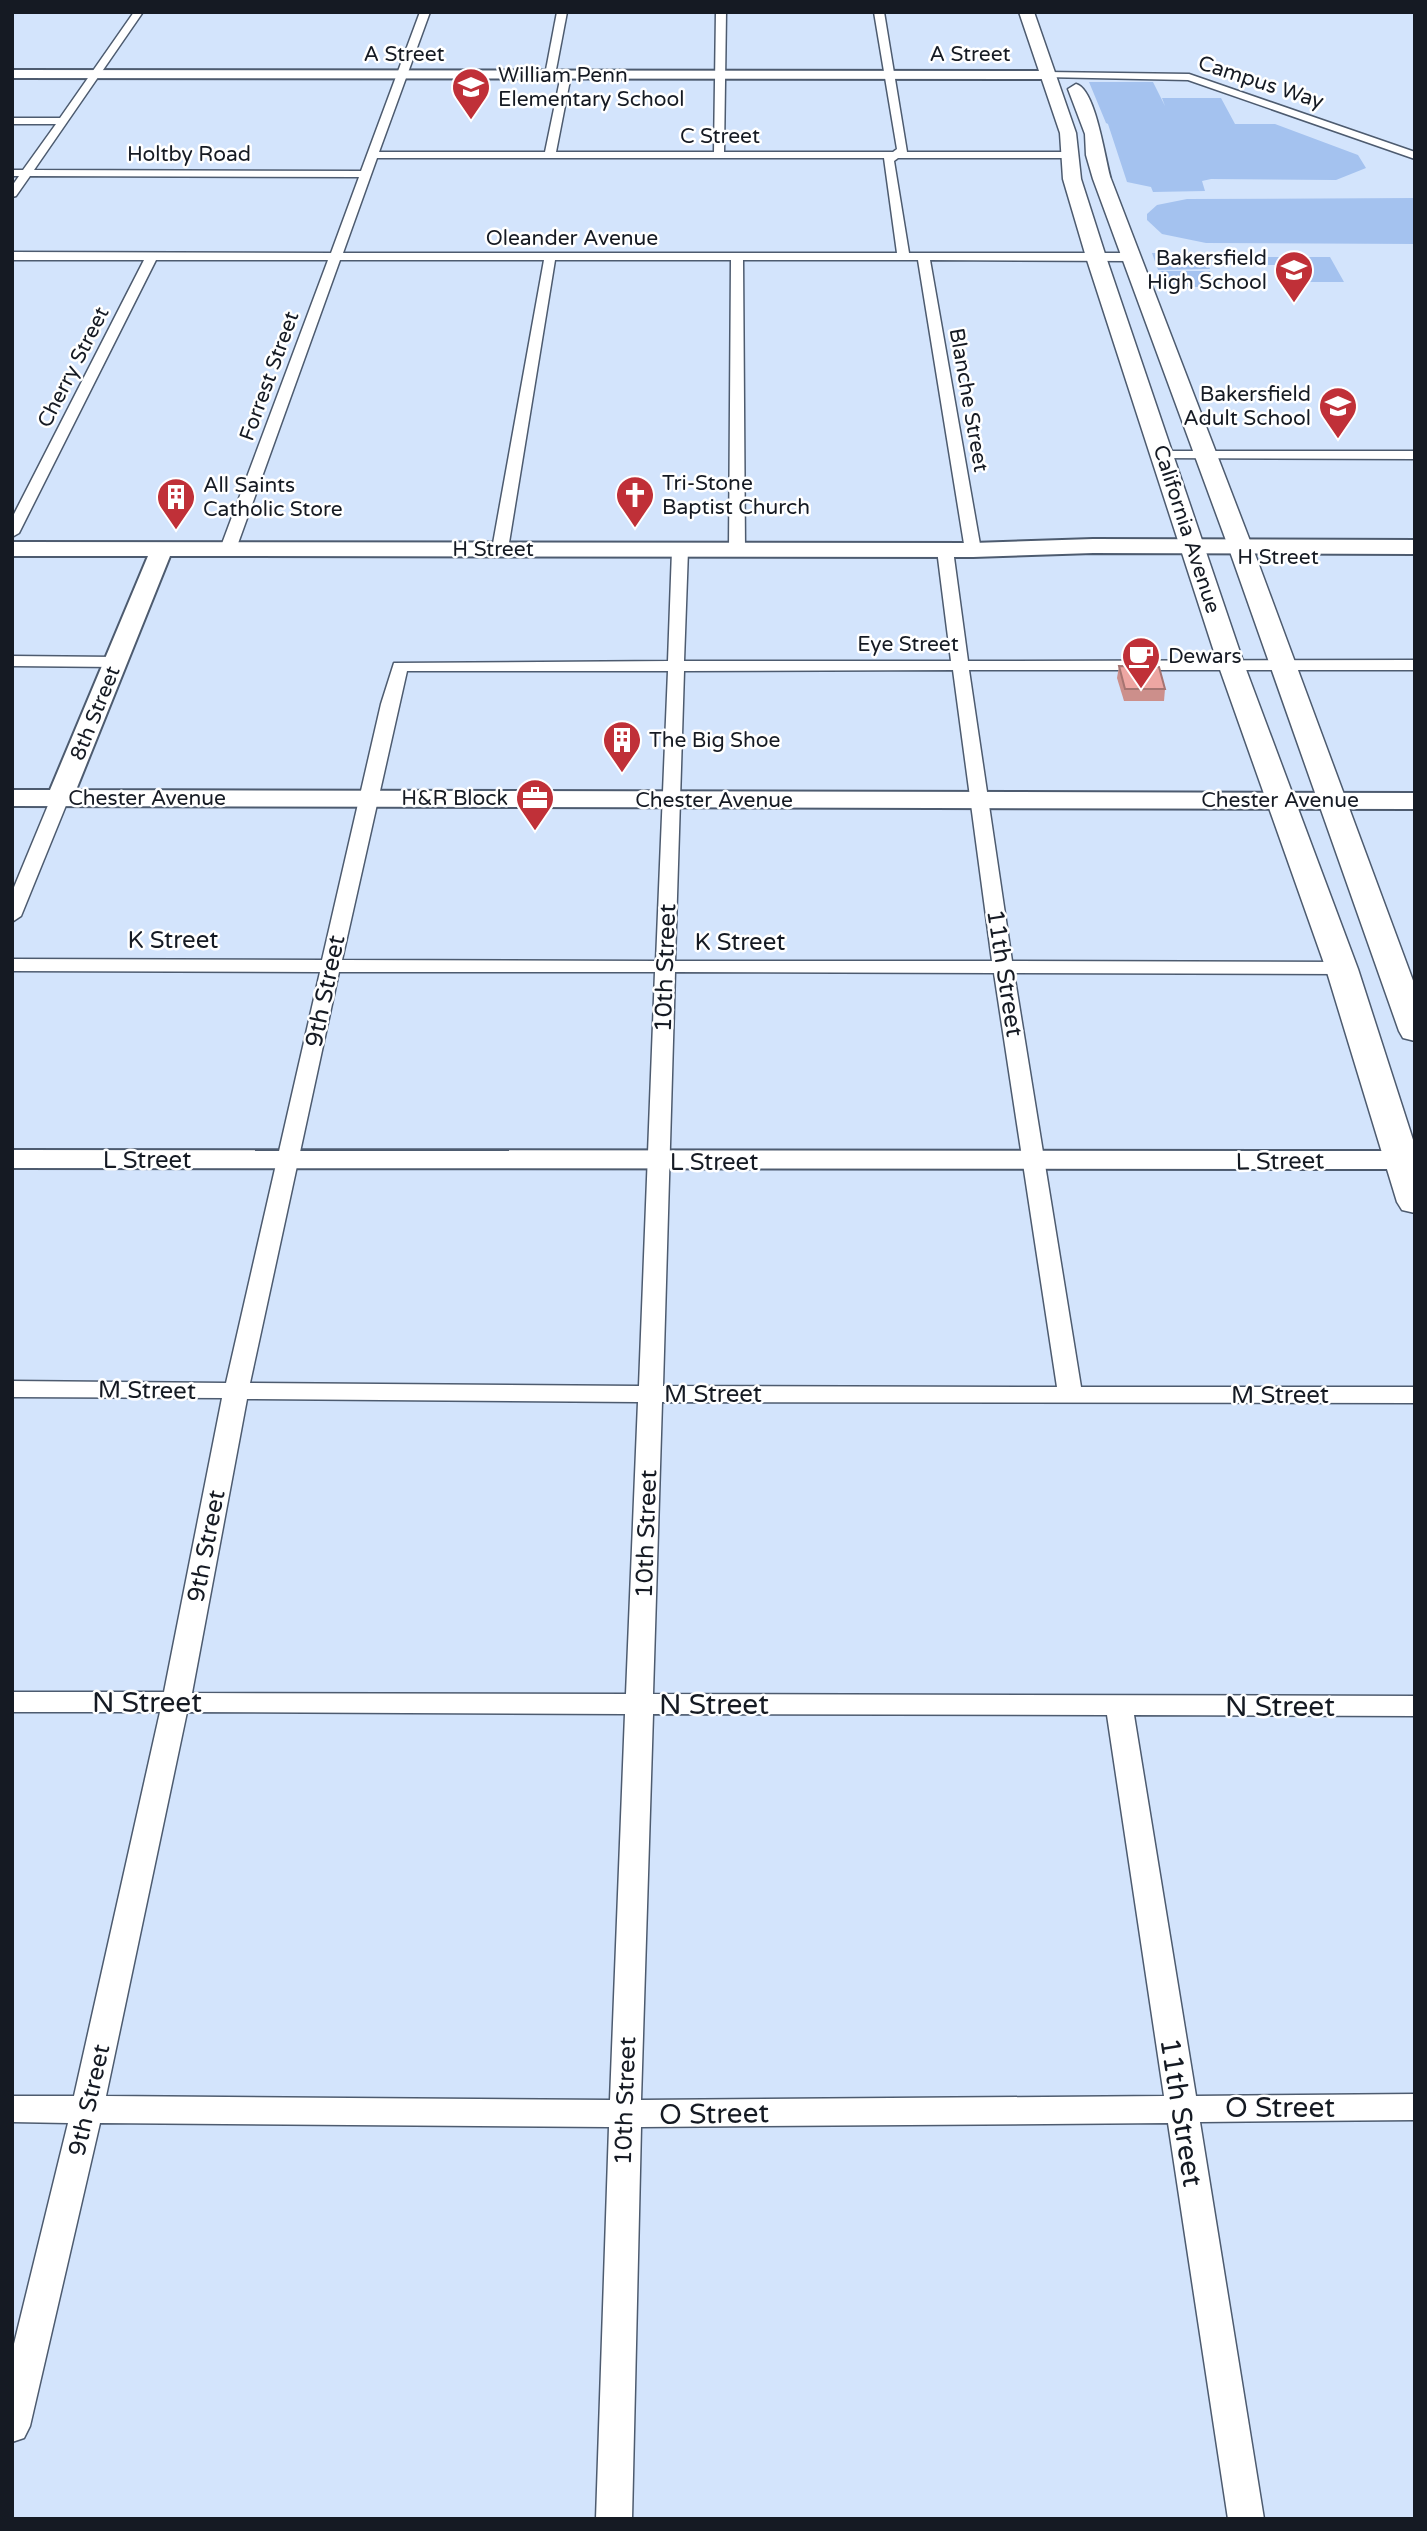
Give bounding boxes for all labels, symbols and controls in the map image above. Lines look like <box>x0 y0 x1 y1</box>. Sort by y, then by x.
street label: A Street <box>363 42 445 67</box>
street label: A Street <box>929 42 1011 67</box>
street label: Campus Way <box>1195 50 1327 115</box>
place label: William Penn Elementary School <box>498 63 685 112</box>
school or university icon: William Penn Elementary School <box>450 66 492 121</box>
street label: C Street <box>680 124 760 149</box>
street label: Holtby Road <box>127 142 251 167</box>
street label: Oleander Avenue <box>486 226 658 251</box>
place label: Bakersfield High School <box>1147 246 1267 295</box>
school or university icon: Bakersfield High School <box>1273 249 1315 304</box>
street label: Cherry Street <box>32 303 115 432</box>
street label: Forrest Street <box>234 308 304 444</box>
street label: Blanche Street <box>944 326 993 474</box>
place label: Bakersfield Adult School <box>1183 382 1311 431</box>
school or university icon: Bakersfield Adult School <box>1317 385 1359 440</box>
street label: California Avenue <box>1148 442 1226 617</box>
place label: Tri-Stone Baptist Church <box>662 471 810 520</box>
place label: All Saints Catholic Store <box>203 473 343 522</box>
church icon: Tri-Stone Baptist Church <box>614 474 656 529</box>
building icon: All Saints Catholic Store <box>155 476 197 531</box>
street label: H Street <box>452 537 534 562</box>
street label: H Street <box>1237 545 1319 570</box>
street label: Eye Street <box>857 632 959 657</box>
cafe icon: Dewars <box>1120 635 1162 690</box>
place label: Dewars <box>1168 644 1242 669</box>
street label: 8th Street <box>65 662 126 764</box>
building icon: The Big Shoe <box>601 719 643 774</box>
place label: The Big Shoe <box>649 728 780 753</box>
office icon: H&R Block <box>514 777 556 832</box>
street label: Chester Avenue <box>68 786 226 811</box>
place label: H&R Block <box>401 786 508 811</box>
street label: Chester Avenue <box>635 788 793 813</box>
street label: Chester Avenue <box>1201 788 1359 813</box>
street label: 10th Street <box>649 903 682 1033</box>
street label: 11th Street <box>980 907 1029 1039</box>
street label: K Street <box>128 926 218 955</box>
street label: K Street <box>695 928 785 957</box>
street label: 9th Street <box>299 932 351 1050</box>
street label: L Street <box>103 1146 191 1175</box>
street label: L Street <box>1235 1146 1325 1177</box>
street label: L Street <box>670 1148 758 1177</box>
street label: M Street <box>98 1375 196 1406</box>
street label: M Street <box>664 1380 762 1409</box>
street label: M Street <box>1231 1381 1329 1410</box>
street label: 10th Street <box>630 1469 663 1599</box>
street label: 9th Street <box>181 1488 232 1605</box>
street label: N Street <box>92 1686 202 1720</box>
street label: N Street <box>659 1688 769 1722</box>
street label: N Street <box>1225 1690 1335 1724</box>
street label: 11th Street <box>1152 2035 1210 2189</box>
street label: 10th Street <box>609 2036 642 2166</box>
street label: 9th Street <box>63 2041 116 2159</box>
street label: O Street <box>1225 2091 1335 2125</box>
street label: O Street <box>659 2096 770 2132</box>

